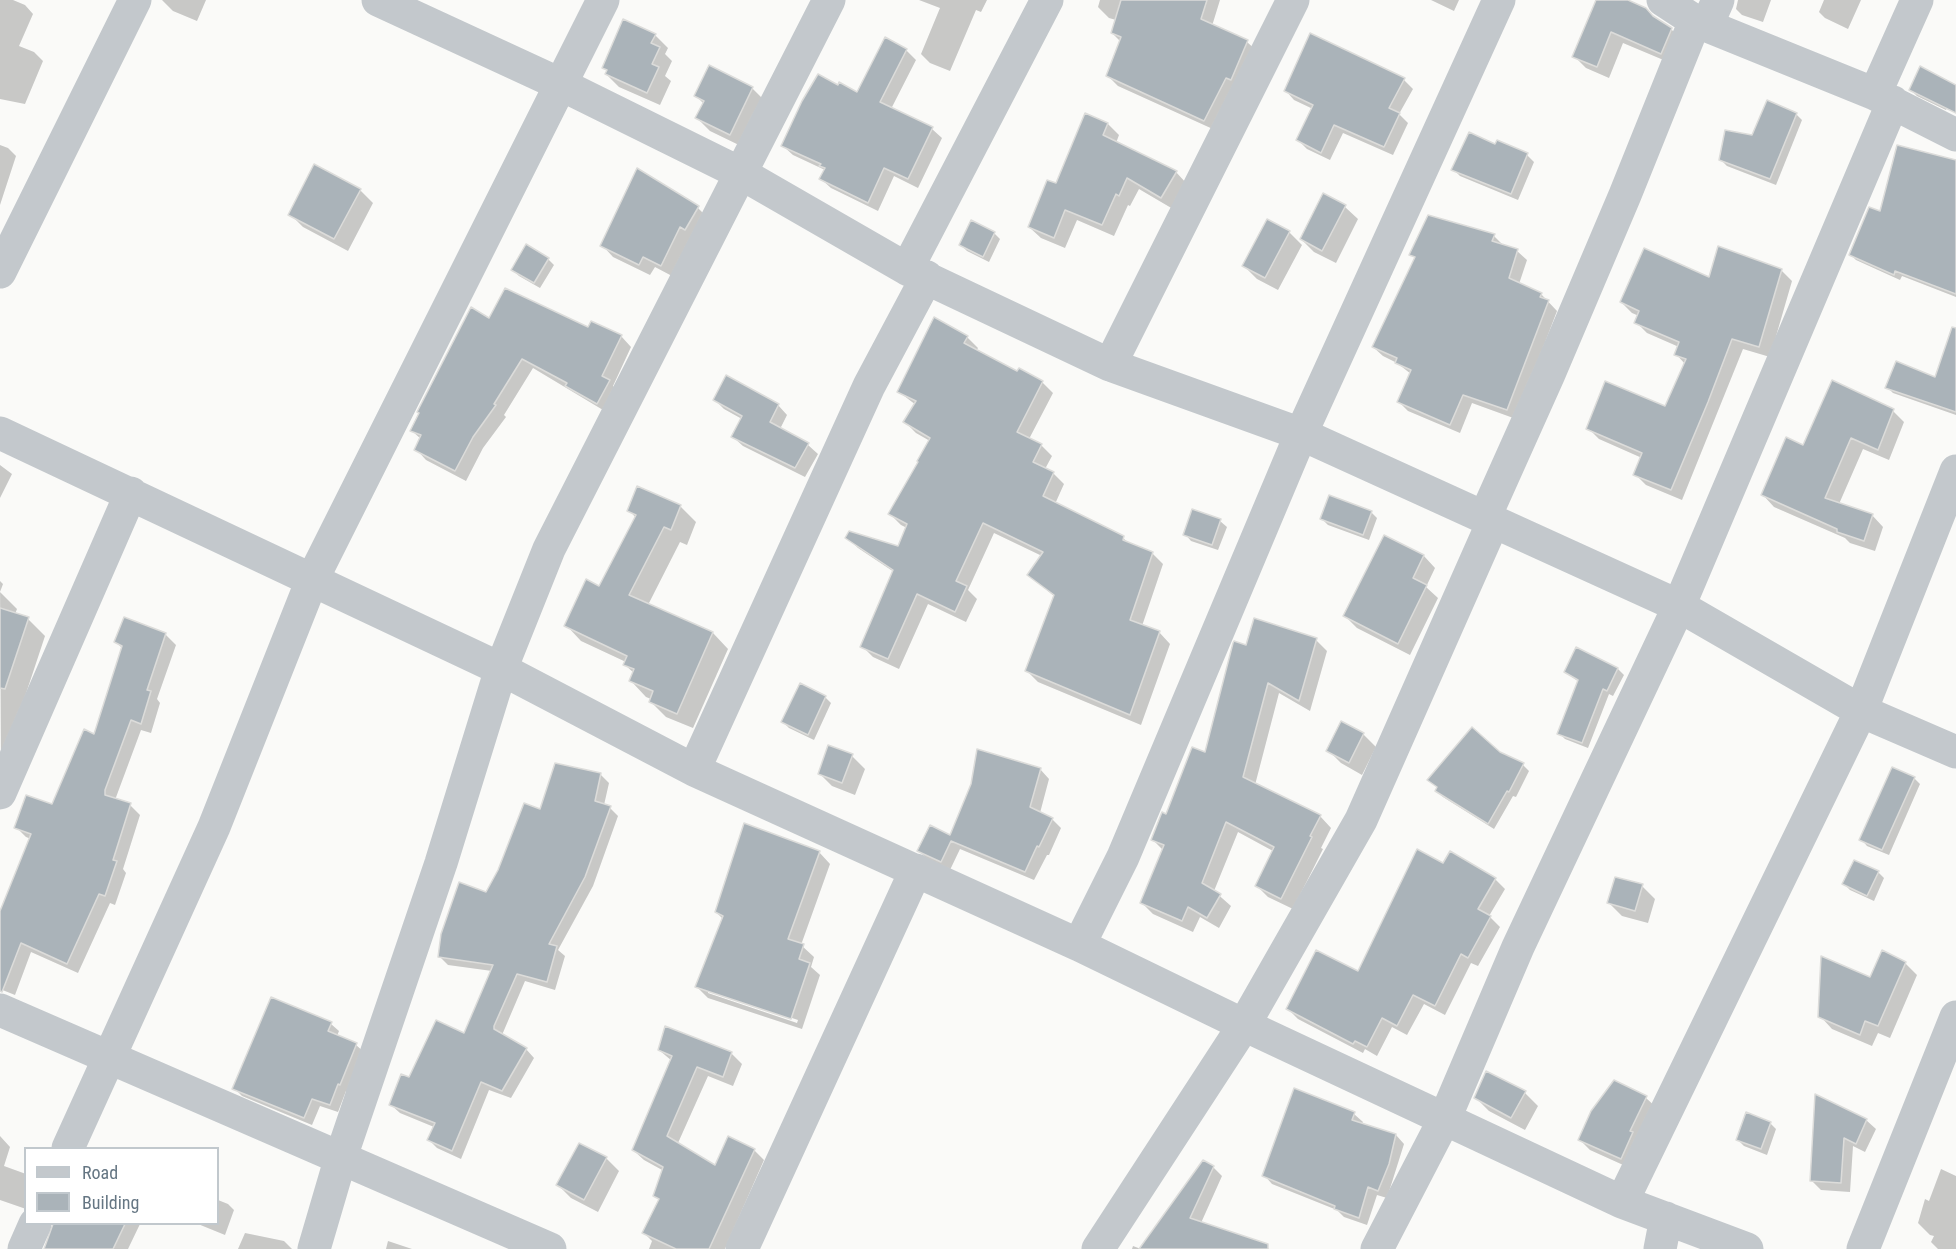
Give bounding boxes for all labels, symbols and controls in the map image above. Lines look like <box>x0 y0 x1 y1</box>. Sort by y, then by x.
legend <box>24 1147 219 1225</box>
text: Road <box>82 1162 118 1183</box>
text: Building <box>82 1192 139 1213</box>

